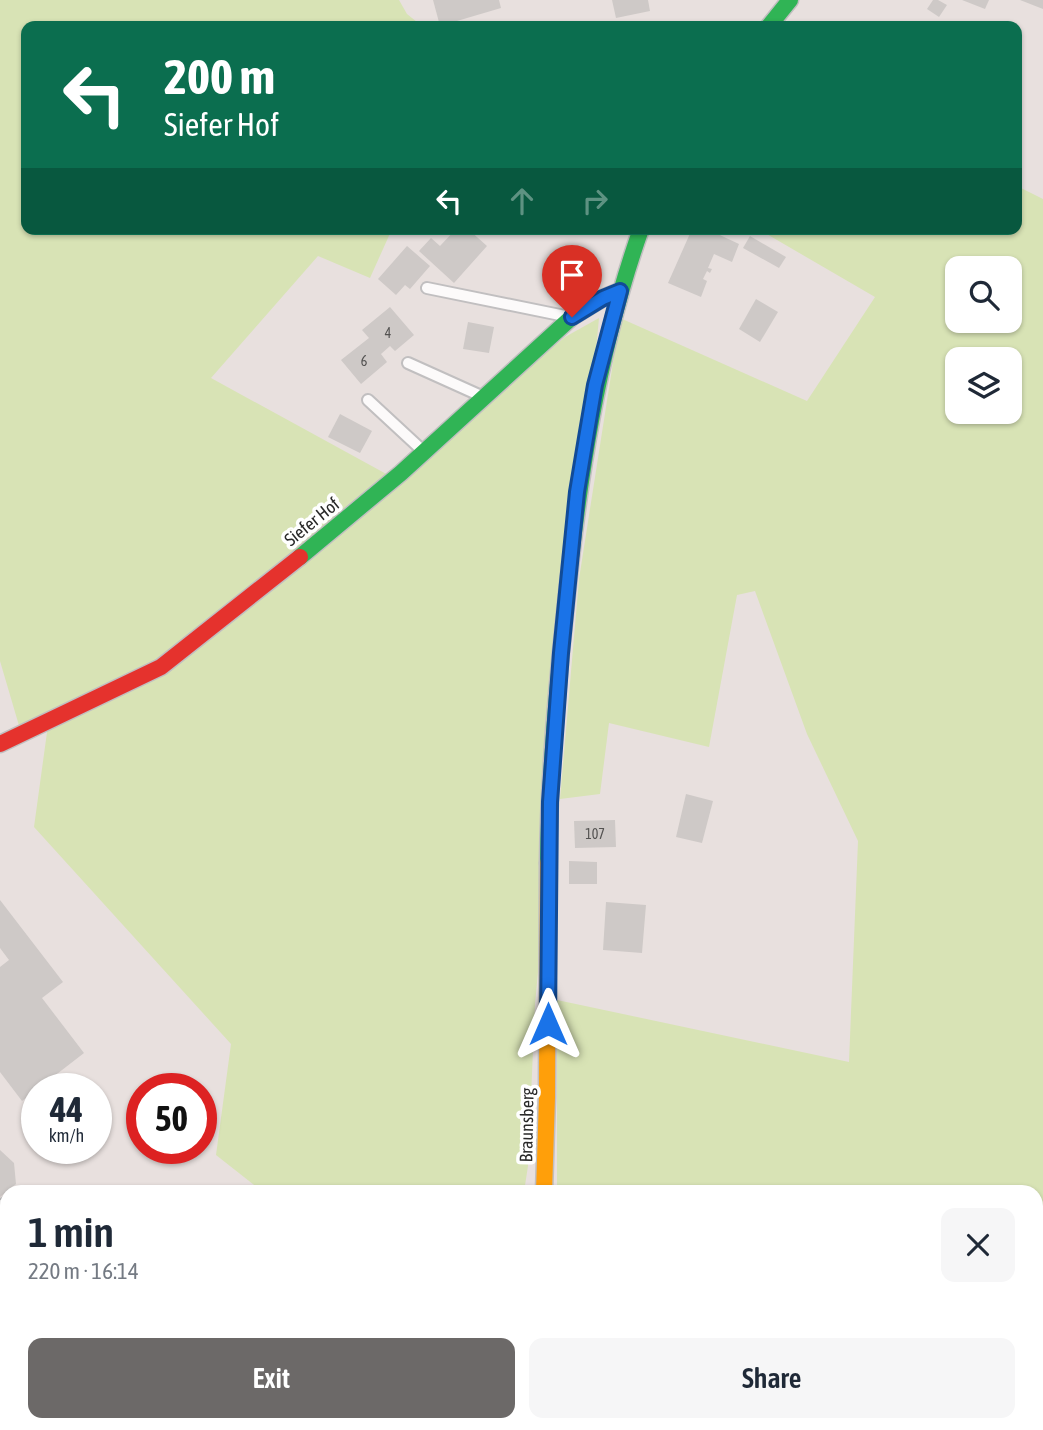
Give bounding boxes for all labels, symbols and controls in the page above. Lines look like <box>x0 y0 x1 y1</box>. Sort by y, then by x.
text: 200 m <box>164 48 275 104</box>
icon: left <box>49 49 140 140</box>
text: Siefer Hof <box>164 106 279 143</box>
icon: left <box>430 182 468 220</box>
icon: ahead <box>503 182 541 220</box>
icon: right <box>576 182 614 220</box>
pin <box>542 245 602 317</box>
icon: arrive <box>553 256 591 294</box>
map controls <box>945 256 1022 424</box>
button: search <box>945 256 1022 333</box>
house number: 4 <box>385 325 392 341</box>
button: layers <box>945 347 1022 424</box>
house number: 6 <box>361 353 368 369</box>
street label: Siefer Hof <box>280 493 343 550</box>
house number: 107 <box>585 826 605 842</box>
position arrow <box>511 987 585 1061</box>
speed limit sign: 50 <box>126 1073 217 1164</box>
street label: Braunsberg <box>515 1087 538 1163</box>
text: 44 <box>50 1089 83 1129</box>
text: km/h <box>49 1125 84 1146</box>
text: 1 min <box>28 1208 114 1256</box>
button: close <box>941 1208 1015 1282</box>
text: 220 m · 16:14 <box>28 1258 139 1284</box>
button: Exit <box>28 1338 515 1418</box>
button: Share <box>529 1338 1015 1418</box>

